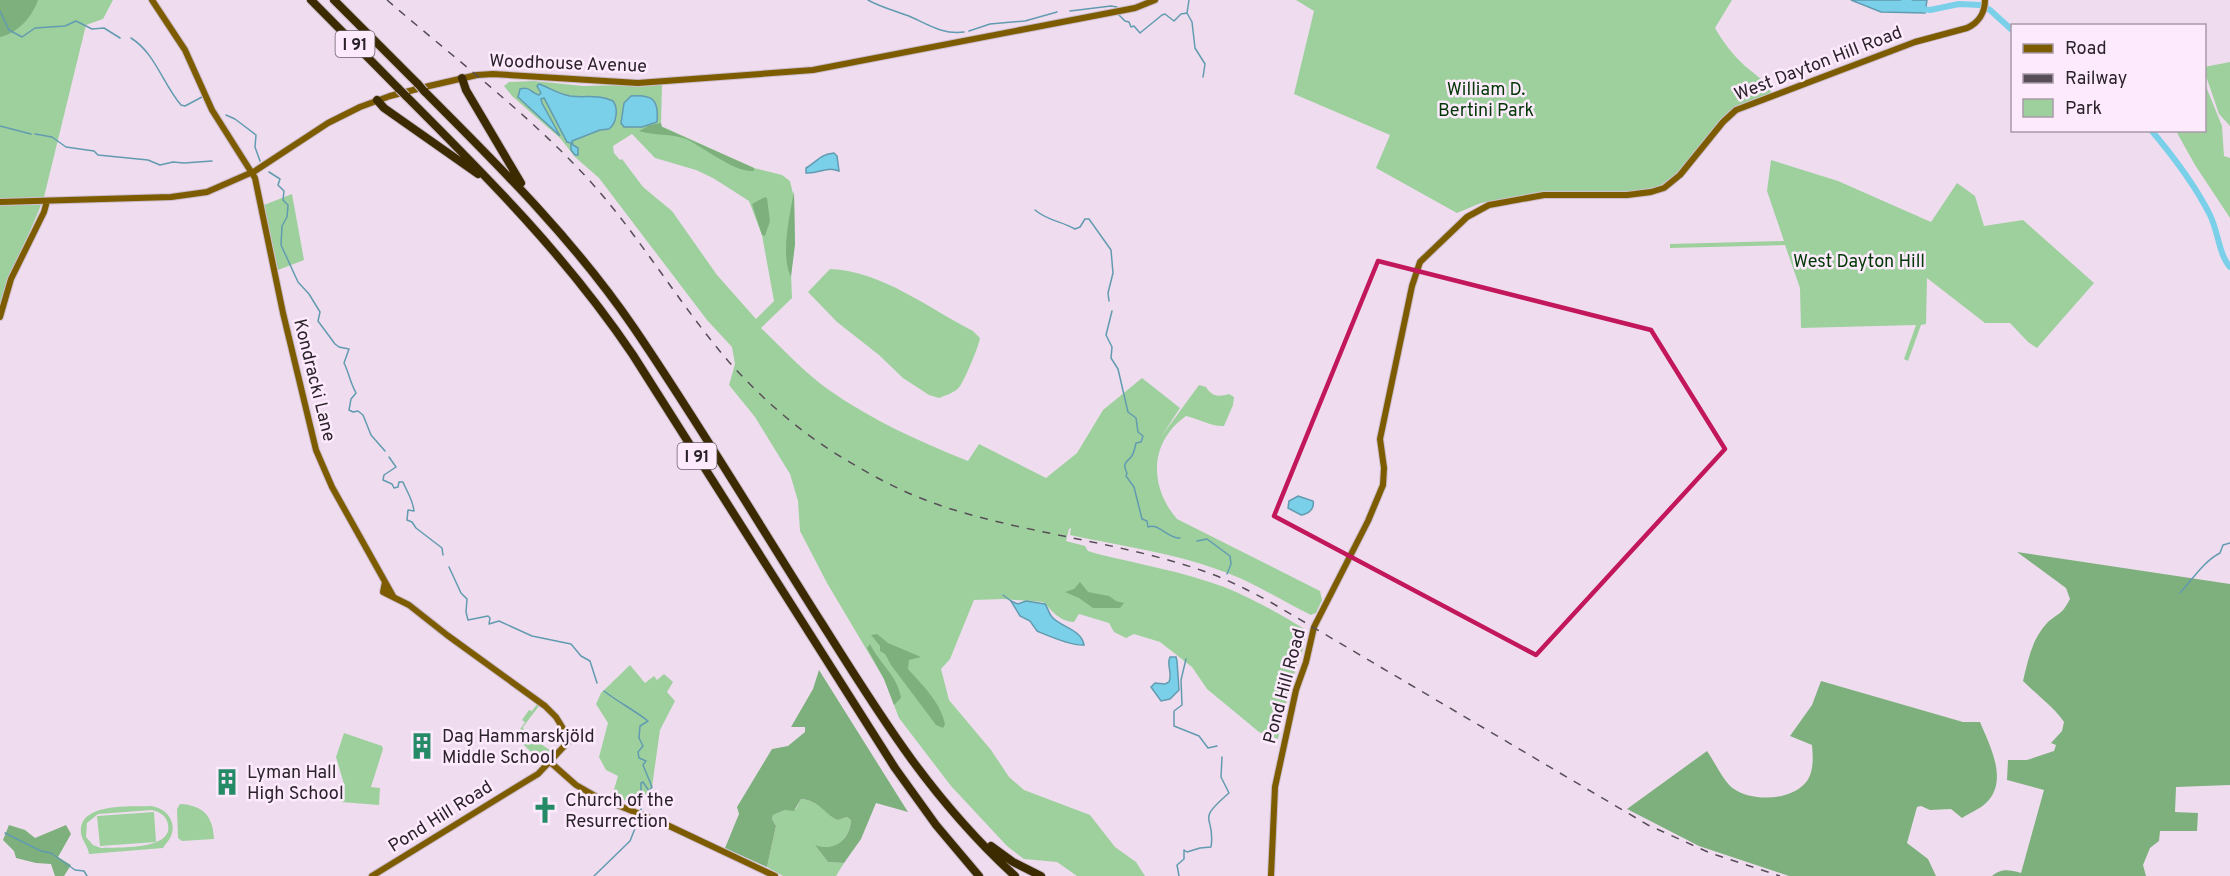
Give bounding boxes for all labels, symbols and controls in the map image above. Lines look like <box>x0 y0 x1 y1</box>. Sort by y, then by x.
street label: West Dayton Hill Road <box>1731 22 1906 107</box>
legend <box>2011 24 2206 132</box>
road number: I 91 <box>336 31 374 57</box>
text: Road <box>2065 38 2107 61</box>
street label: Woodhouse Avenue <box>489 50 647 79</box>
text: Railway <box>2065 68 2127 91</box>
park label: William D. Bertini Park <box>1438 79 1534 123</box>
text: Park <box>2065 98 2102 121</box>
park label: West Dayton Hill <box>1793 251 1925 274</box>
street label: Kondracki Lane <box>287 317 340 444</box>
road number: I 91 <box>678 443 716 469</box>
street label: Pond Hill Road <box>1259 626 1312 747</box>
place label: Dag Hammarskjöld Middle School <box>442 726 595 770</box>
building icon: Dag Hammarskjöld Middle School <box>407 731 437 761</box>
place label: Lyman Hall High School <box>247 762 344 806</box>
building icon: Lyman Hall High School <box>212 767 242 797</box>
street label: Pond Hill Road <box>384 776 497 858</box>
place label: Church of the Resurrection <box>565 790 674 834</box>
church icon: Church of the Resurrection <box>530 795 560 825</box>

